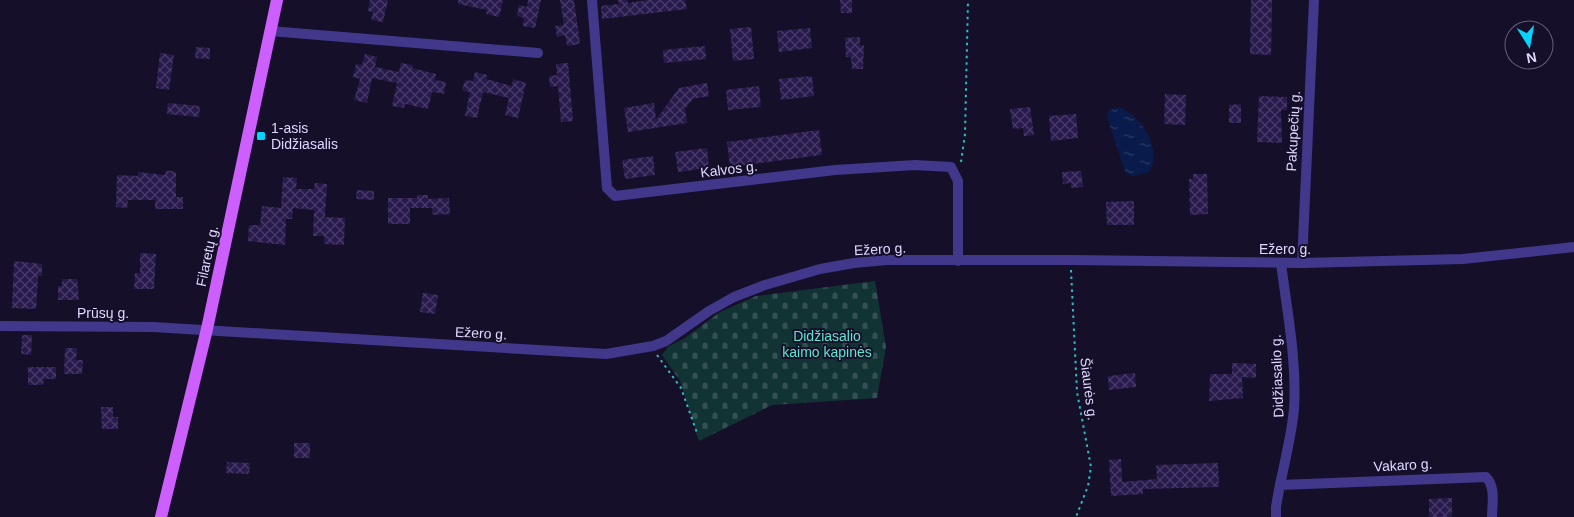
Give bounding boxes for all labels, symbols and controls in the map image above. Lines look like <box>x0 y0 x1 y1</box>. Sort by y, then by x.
north arrow <box>1504 20 1554 70</box>
text: N <box>1525 49 1538 67</box>
street label: Pakupečių g. <box>1283 90 1303 172</box>
place label: 1-asis Didžiasalis <box>271 120 338 152</box>
marker: 1-asis Didžiasalis <box>255 130 267 142</box>
street label: Kalvos g. <box>699 158 759 180</box>
street label: Filaretų g. <box>193 224 221 288</box>
street label: Ežero g. <box>854 240 906 258</box>
street label: Ežero g. <box>1259 241 1311 257</box>
street label: Prūsų g. <box>77 305 129 321</box>
street label: Ežero g. <box>455 324 507 342</box>
park label: Didžiasalio kaimo kapinės <box>782 328 872 360</box>
street label: Didžiasalio g. <box>1268 334 1286 418</box>
street label: Šiaurės g. <box>1077 357 1101 421</box>
street label: Vakaro g. <box>1373 455 1433 475</box>

